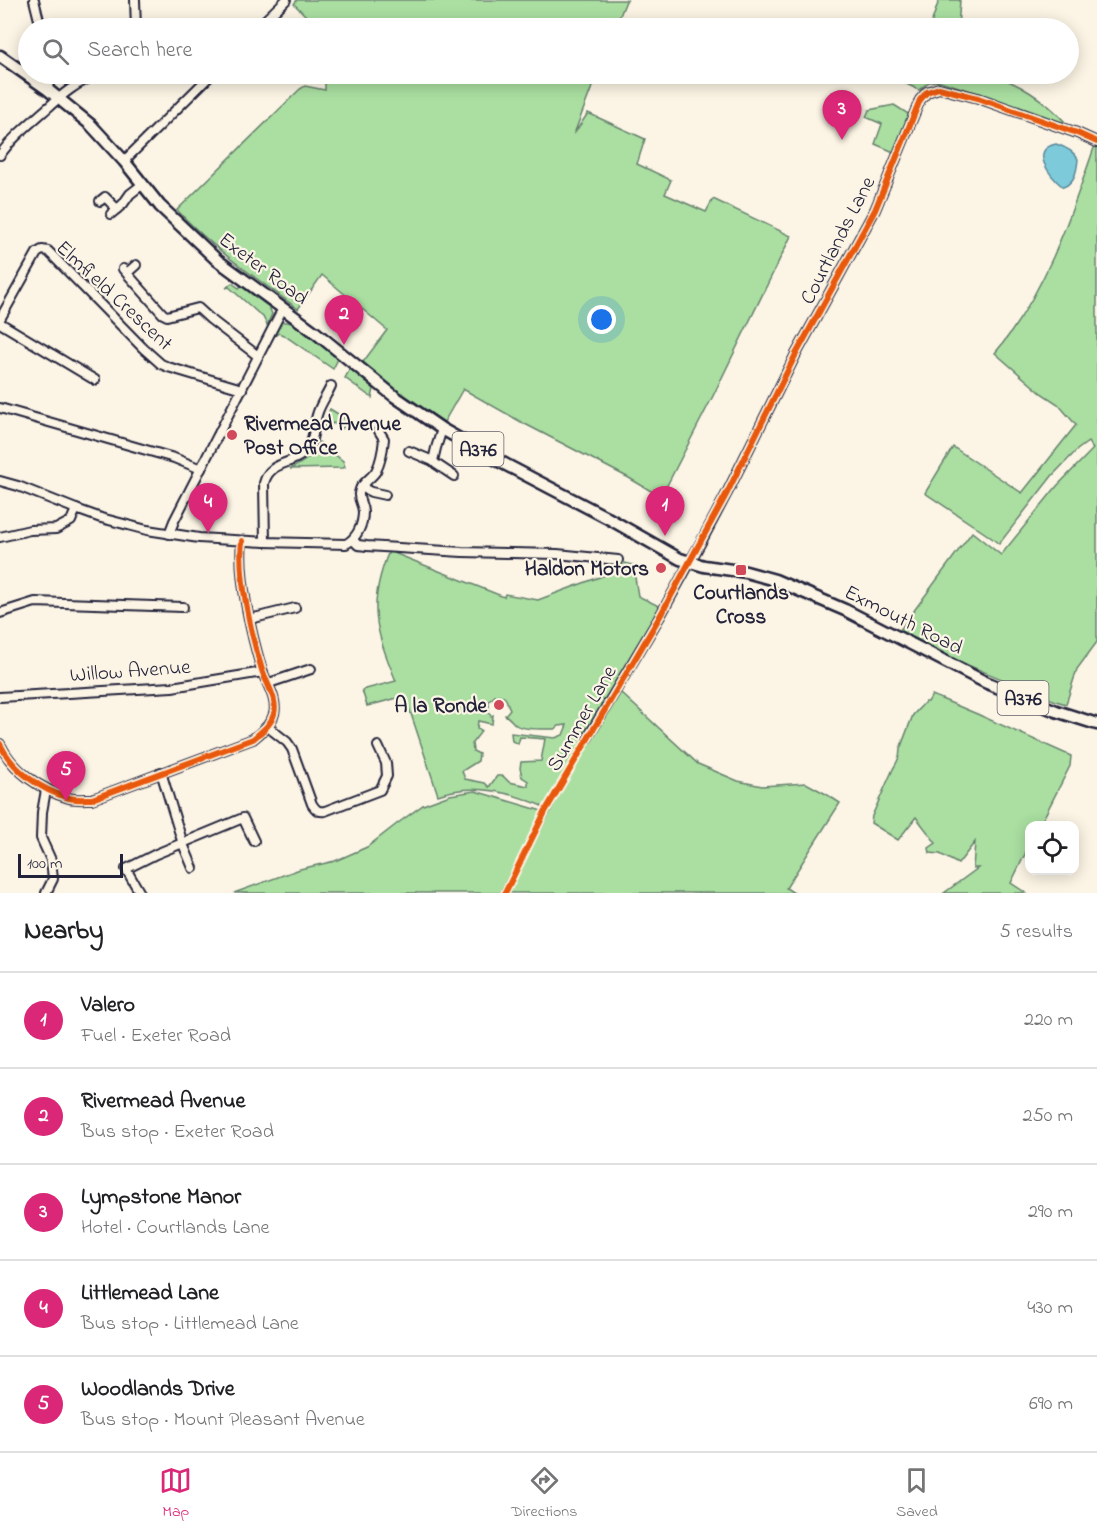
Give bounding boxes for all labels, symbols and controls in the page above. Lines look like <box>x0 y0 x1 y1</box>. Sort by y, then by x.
search box <box>18 18 1079 84</box>
icon: search <box>39 35 72 68</box>
text: Search here <box>87 35 192 67</box>
pin: 3 <box>822 90 862 140</box>
street label: Courtlands Lane <box>794 171 884 310</box>
street label: Exeter Road <box>212 226 314 313</box>
street label: Elmfield Crescent <box>48 234 179 359</box>
pin: 2 <box>324 296 364 345</box>
your location <box>587 305 616 334</box>
place label: Rivermead Avenue Post Office <box>244 410 402 464</box>
marker: Rivermead Avenue Post Office <box>225 428 239 442</box>
road number: A376 <box>452 432 504 466</box>
pin: 4 <box>188 484 228 533</box>
pin: 1 <box>646 486 684 536</box>
place label: Haldon Motors <box>525 555 649 585</box>
marker: Haldon Motors <box>654 561 668 575</box>
marker: Courtlands Cross <box>734 563 748 577</box>
street label: Exmouth Road <box>839 578 968 664</box>
place label: Courtlands Cross <box>693 579 789 633</box>
street label: Willow Avenue <box>69 653 192 691</box>
street label: Summer Lane <box>540 660 626 778</box>
road number: A376 <box>998 681 1048 715</box>
place label: A la Ronde <box>395 692 488 722</box>
marker: A la Ronde <box>492 698 506 712</box>
pin: 5 <box>46 752 86 801</box>
map controls <box>1025 821 1079 875</box>
button: locate <box>1025 821 1079 875</box>
scale bar <box>18 851 123 878</box>
text: 100 m <box>27 852 62 876</box>
text: Nearby <box>24 913 103 951</box>
text: 5 results <box>1000 918 1073 947</box>
text: Valero <box>81 990 135 1022</box>
text: 1 <box>40 1006 47 1035</box>
text: 220 m <box>1024 1006 1073 1035</box>
text: Fuel · Exeter Road <box>81 1022 231 1051</box>
text: Rivermead Avenue <box>81 1086 245 1118</box>
text: 2 <box>39 1102 48 1131</box>
text: 250 m <box>1022 1102 1073 1131</box>
text: Bus stop · Exeter Road <box>81 1118 274 1147</box>
text: Lympstone Manor <box>81 1182 241 1214</box>
text: 3 <box>39 1198 48 1227</box>
text: 290 m <box>1028 1198 1073 1227</box>
text: Hotel · Courtlands Lane <box>81 1214 269 1243</box>
text: Littlemead Lane <box>81 1278 219 1310</box>
text: 4 <box>39 1294 48 1323</box>
text: 430 m <box>1027 1294 1073 1323</box>
text: Bus stop · Littlemead Lane <box>81 1310 299 1339</box>
text: Woodlands Drive <box>81 1374 235 1406</box>
text: 5 <box>38 1390 49 1419</box>
text: 690 m <box>1029 1390 1073 1419</box>
text: Bus stop · Mount Pleasant Avenue <box>81 1406 365 1435</box>
tab: Map <box>159 1464 192 1524</box>
tab: Directions <box>511 1464 577 1524</box>
tab: Saved <box>896 1464 938 1524</box>

